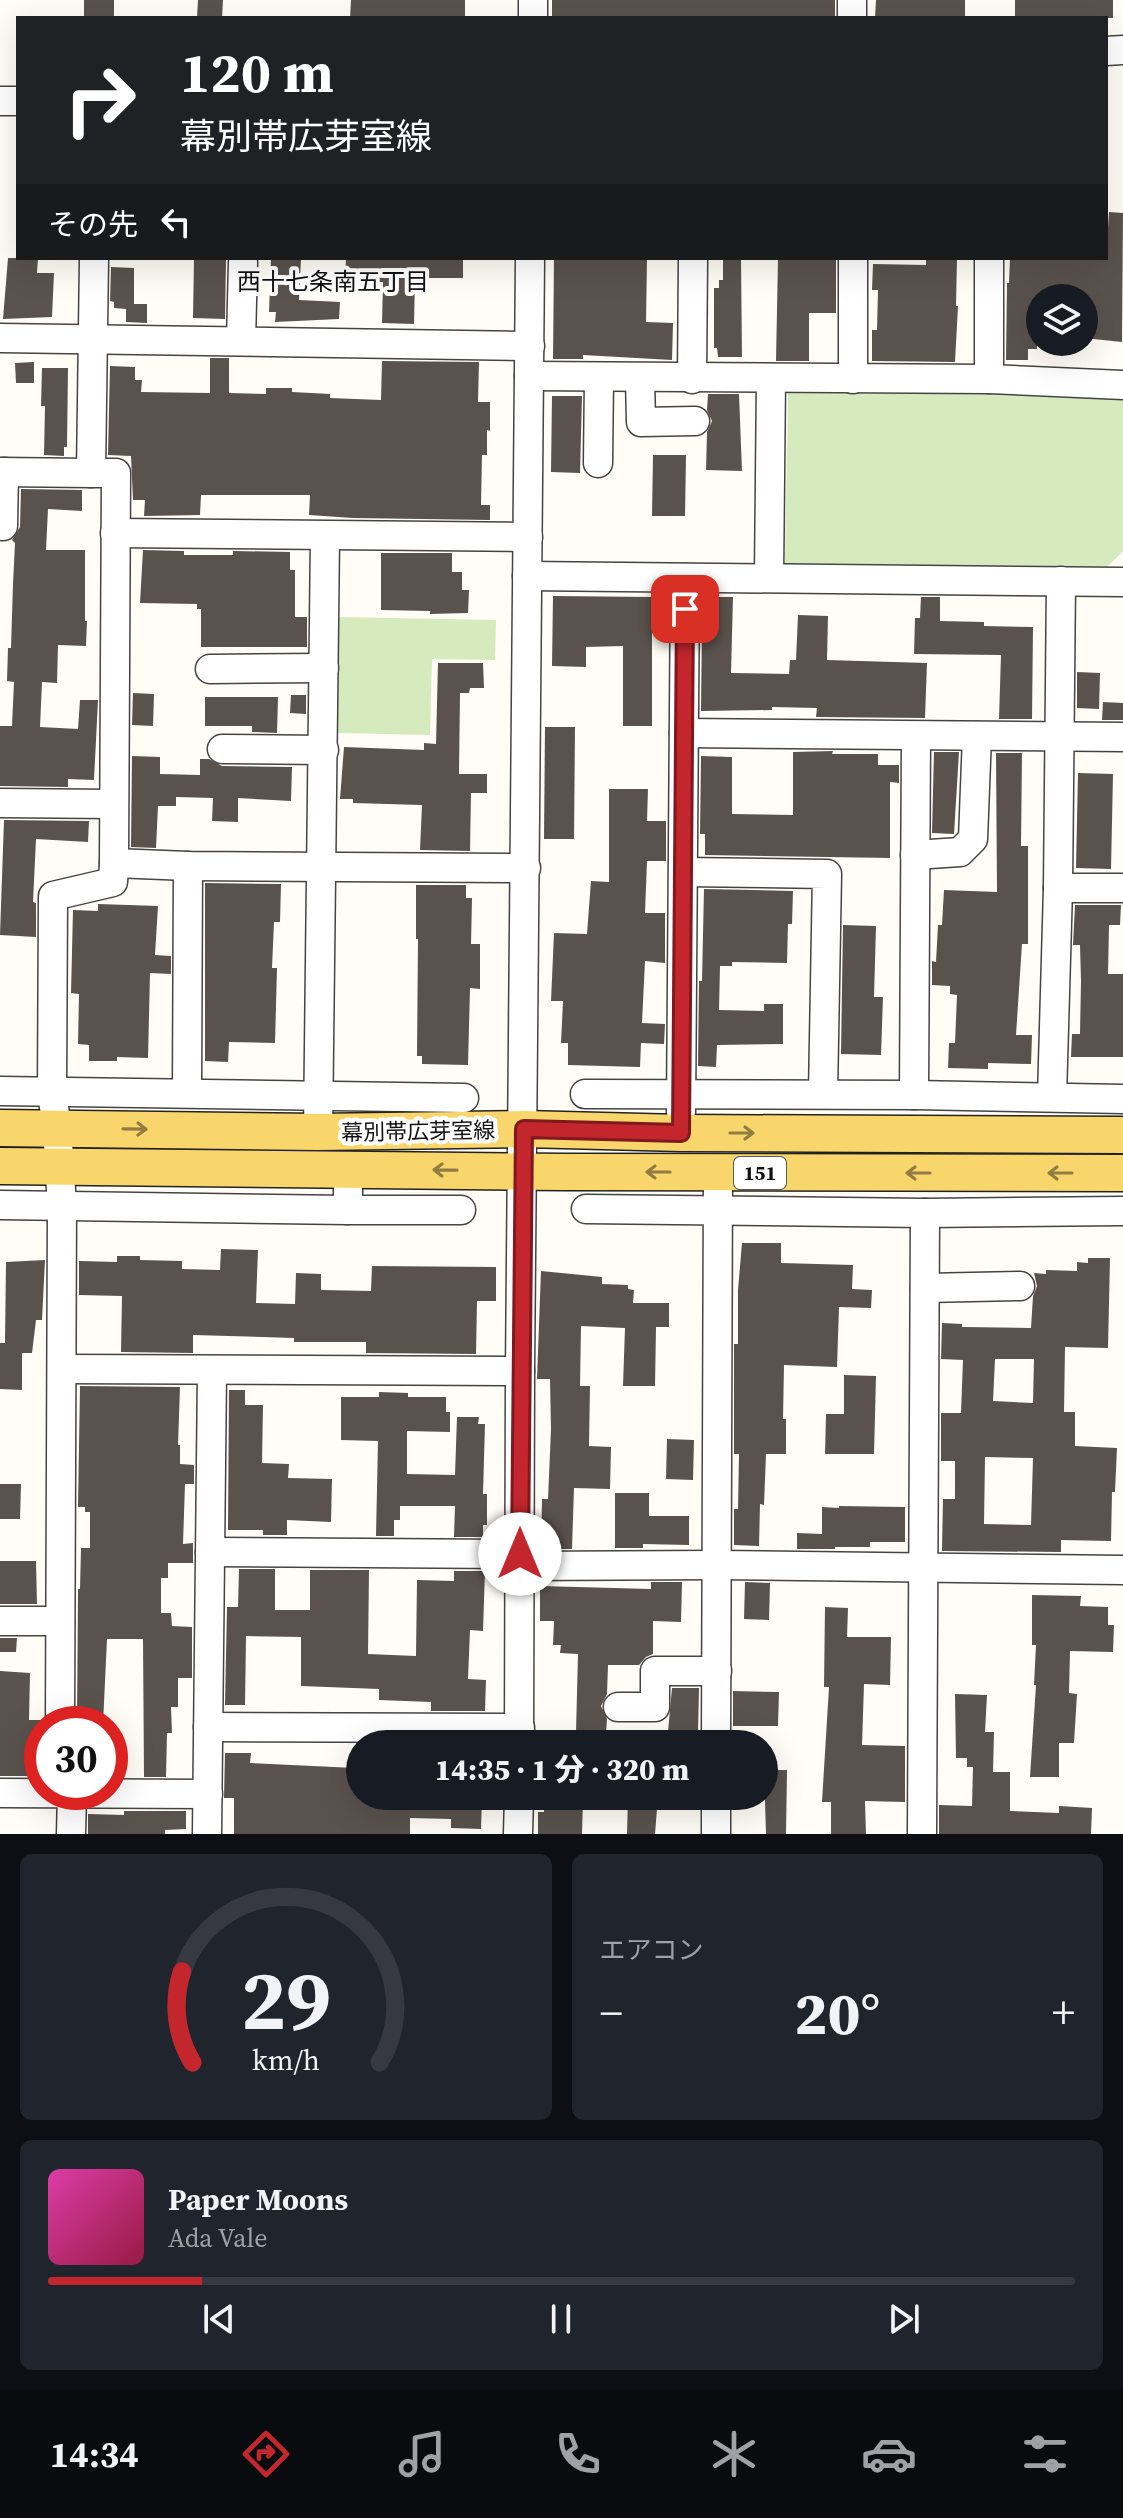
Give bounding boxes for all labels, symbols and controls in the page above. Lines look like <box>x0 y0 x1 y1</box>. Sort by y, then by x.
text: 120 m <box>180 34 334 111</box>
icon: right <box>48 48 152 152</box>
text: 幕別帯広芽室線 <box>180 112 432 161</box>
icon: left <box>154 200 198 244</box>
text: その先 <box>48 204 138 245</box>
district label: 西十七条南五丁目 <box>237 265 429 298</box>
map controls <box>1026 284 1098 356</box>
button: layers <box>1026 284 1098 356</box>
pin <box>651 575 719 643</box>
icon: arrive <box>663 587 707 631</box>
street label: 幕別帯広芽室線 <box>341 1115 495 1147</box>
one-way arrow <box>121 1121 148 1137</box>
one-way arrow <box>728 1126 755 1141</box>
road number: 151 <box>734 1157 786 1189</box>
one-way arrow <box>432 1163 459 1178</box>
one-way arrow <box>645 1164 672 1180</box>
one-way arrow <box>905 1165 932 1181</box>
one-way arrow <box>1047 1165 1074 1181</box>
position arrow <box>478 1512 562 1596</box>
speed limit sign: 30 <box>24 1706 128 1810</box>
text: 14:35 · 1 分 · 320 m <box>435 1749 689 1790</box>
text: エアコン <box>600 1932 704 1968</box>
text: 29 <box>241 1943 331 2057</box>
text: 20° <box>794 1972 880 2054</box>
text: − <box>600 1982 623 2043</box>
text: + <box>1052 1982 1075 2043</box>
text: km/h <box>252 2040 320 2080</box>
text: Paper Moons <box>168 2179 348 2220</box>
text: Ada Vale <box>168 2220 267 2256</box>
icon: previous <box>197 2297 241 2341</box>
icon: pause <box>539 2297 583 2341</box>
icon: next <box>882 2297 926 2341</box>
icon: directions <box>238 2426 294 2482</box>
icon: music <box>394 2426 450 2482</box>
icon: phone <box>550 2426 606 2482</box>
icon: climate <box>706 2426 762 2482</box>
icon: car <box>861 2426 917 2482</box>
icon: filters <box>1017 2426 1073 2482</box>
text: 14:34 <box>50 2430 139 2479</box>

